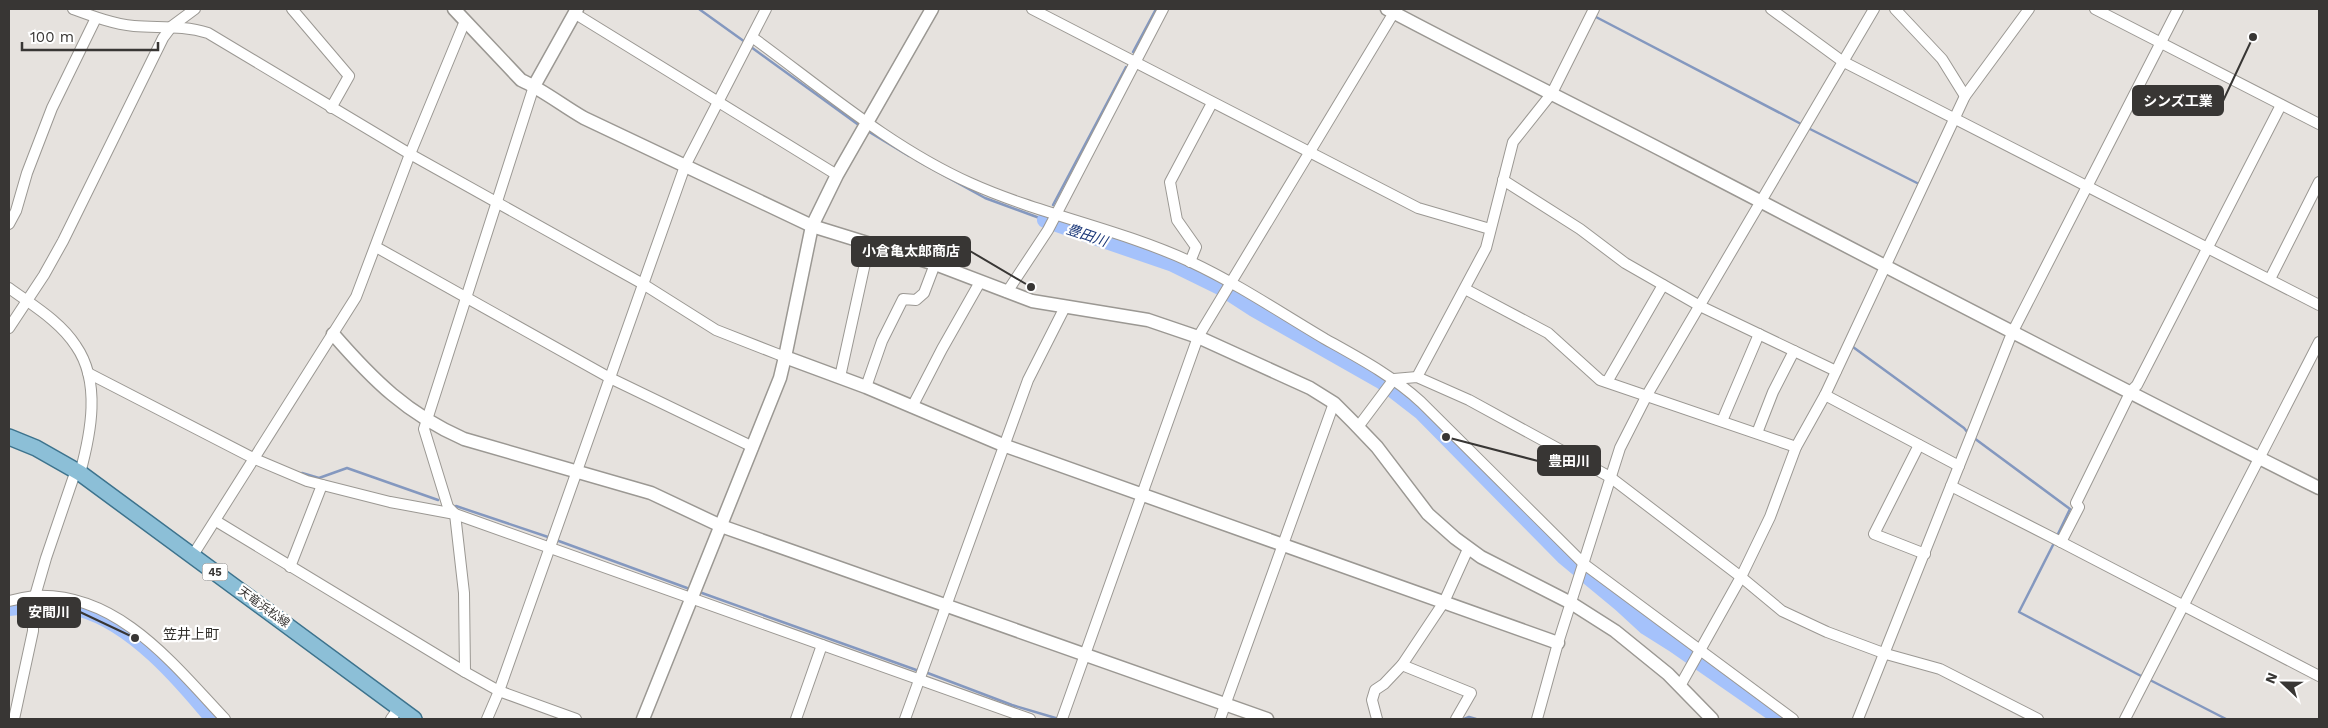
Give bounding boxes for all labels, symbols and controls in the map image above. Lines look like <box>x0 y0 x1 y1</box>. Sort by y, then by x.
scale bar <box>22 20 159 52</box>
text: 100 m <box>30 28 74 46</box>
callout: シンズ工業 <box>2133 86 2223 115</box>
text: シンズ工業 <box>2143 93 2213 109</box>
water label: 豊田川 <box>1065 221 1111 250</box>
callout: 小倉亀太郎商店 <box>852 237 970 266</box>
text: 小倉亀太郎商店 <box>862 243 960 259</box>
callout: 豊田川 <box>1538 446 1600 475</box>
text: 豊田川 <box>1548 453 1590 469</box>
road number: 45 <box>202 564 228 580</box>
street label: 天竜浜松線 <box>236 584 292 630</box>
callout: 安間川 <box>18 598 80 627</box>
text: 安間川 <box>28 604 70 620</box>
district label: 笠井上町 <box>163 626 219 642</box>
north arrow <box>2258 658 2308 708</box>
text: N <box>2262 670 2280 686</box>

